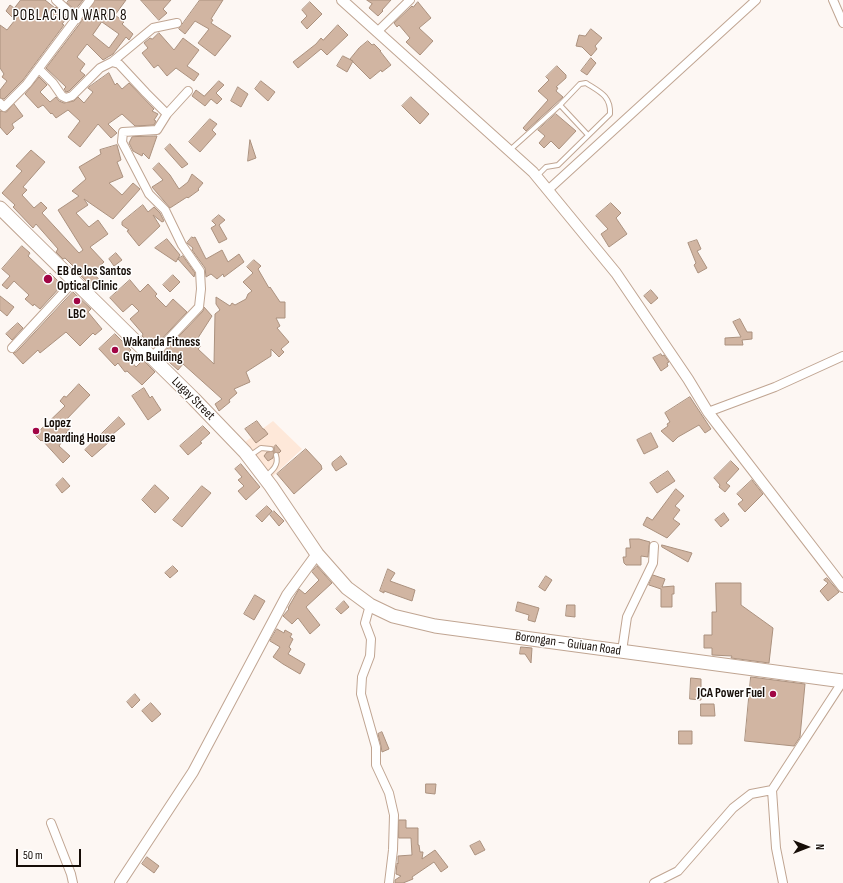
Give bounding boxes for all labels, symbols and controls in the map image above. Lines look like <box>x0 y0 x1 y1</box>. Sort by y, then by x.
district label: POBLACION WARD 8 <box>12 7 128 25</box>
place label: EB de los Santos Optical Clinic <box>57 264 131 295</box>
marker: EB de los Santos Optical Clinic <box>42 273 54 285</box>
marker: LBC <box>72 296 82 306</box>
place label: LBC <box>68 307 86 323</box>
place label: Wakanda Fitness Gym Building <box>123 335 200 366</box>
marker: Wakanda Fitness Gym Building <box>110 345 120 355</box>
street label: Lugay Street <box>168 374 218 424</box>
place label: Lopez Boarding House <box>44 416 115 447</box>
marker: Lopez Boarding House <box>31 426 41 436</box>
street label: Borongan – Guiuan Road <box>514 629 622 659</box>
place label: JCA Power Fuel <box>697 686 765 702</box>
marker: JCA Power Fuel <box>768 689 778 699</box>
north arrow <box>787 827 827 867</box>
scale bar <box>18 841 83 867</box>
text: N <box>813 844 826 850</box>
text: 50 m <box>23 848 43 863</box>

